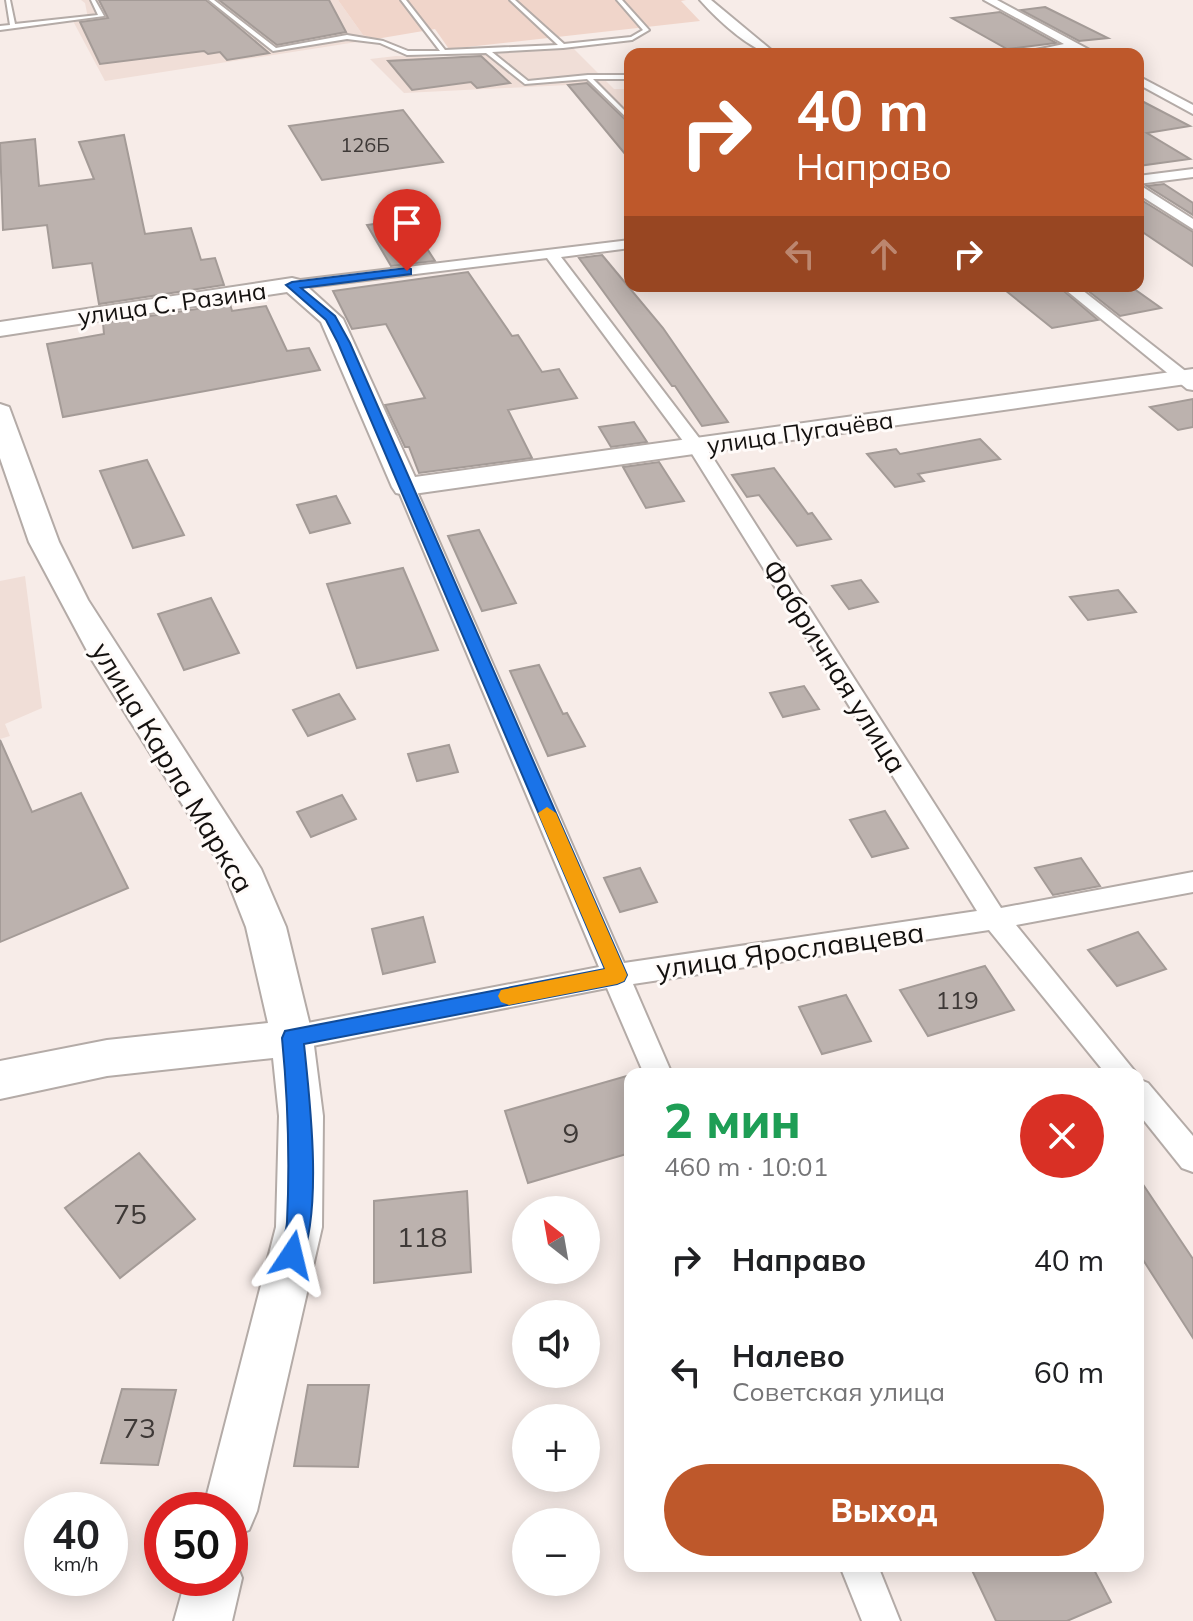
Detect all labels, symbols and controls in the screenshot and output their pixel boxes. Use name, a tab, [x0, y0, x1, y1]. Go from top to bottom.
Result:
text: 40 m	[796, 75, 929, 145]
icon: right	[664, 80, 768, 184]
house number: 126Б	[340, 132, 390, 157]
text: Направо	[796, 144, 952, 189]
pin	[373, 189, 441, 271]
icon: arrive	[385, 201, 429, 245]
icon: left	[778, 232, 822, 276]
icon: ahead	[862, 232, 906, 276]
icon: right	[946, 232, 990, 276]
street label: улица С. Разина	[76, 275, 268, 331]
street label: улица Пугачёва	[705, 404, 895, 460]
street label: Фабричная улица	[755, 553, 915, 779]
street label: улица Карла Маркса	[84, 635, 262, 899]
street label: улица Ярославцева	[654, 914, 926, 986]
house number: 119	[935, 985, 979, 1015]
text: 2 мин	[664, 1090, 801, 1150]
button: close	[1020, 1094, 1104, 1178]
house number: 9	[563, 1115, 579, 1150]
text: 460 m · 10:01	[664, 1150, 828, 1183]
house number: 75	[113, 1196, 147, 1231]
north arrow	[512, 1196, 600, 1284]
map controls	[512, 1196, 600, 1596]
position arrow	[250, 1213, 334, 1297]
house number: 118	[397, 1219, 447, 1254]
icon: right	[664, 1238, 708, 1282]
text: Направо	[732, 1241, 866, 1279]
text: 40 m	[1034, 1241, 1104, 1279]
button: sound	[512, 1300, 600, 1388]
text: Налево	[732, 1337, 845, 1375]
icon: left	[664, 1350, 708, 1394]
text: 60 m	[1034, 1353, 1104, 1391]
text: Советская улица	[732, 1375, 945, 1408]
button: +	[512, 1404, 600, 1492]
house number: 73	[122, 1410, 156, 1445]
button: Выход	[664, 1464, 1104, 1556]
speed limit sign: 50	[144, 1492, 248, 1596]
button: −	[512, 1508, 600, 1596]
text: 40	[52, 1509, 100, 1559]
text: km/h	[53, 1551, 99, 1576]

